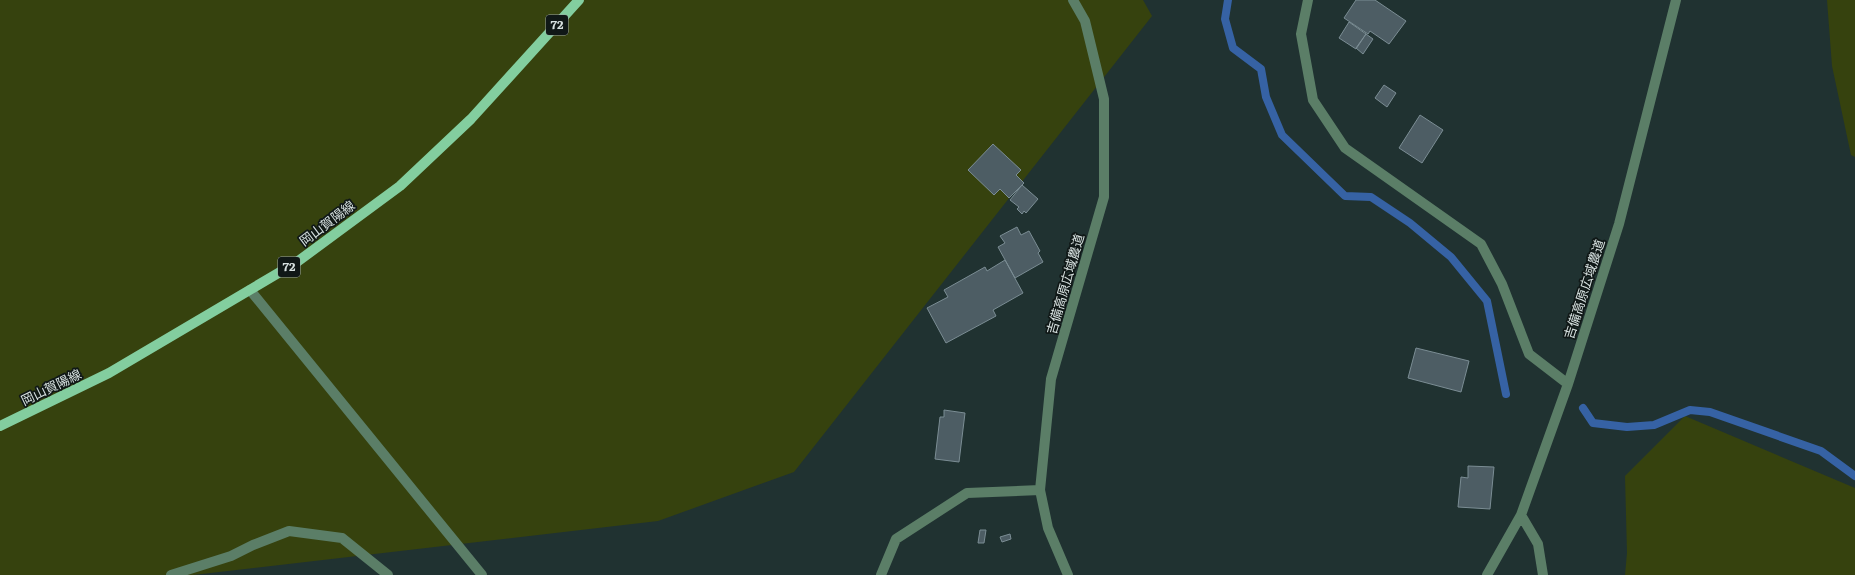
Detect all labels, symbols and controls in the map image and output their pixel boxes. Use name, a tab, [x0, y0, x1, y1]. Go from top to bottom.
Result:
road number: 72	[546, 15, 568, 35]
street label: 岡山賀陽線	[295, 195, 358, 250]
street label: 吉備高原広域農道	[1041, 231, 1088, 336]
street label: 吉備高原広域農道	[1558, 236, 1609, 341]
road number: 72	[278, 257, 300, 277]
street label: 岡山賀陽線	[17, 364, 84, 409]

